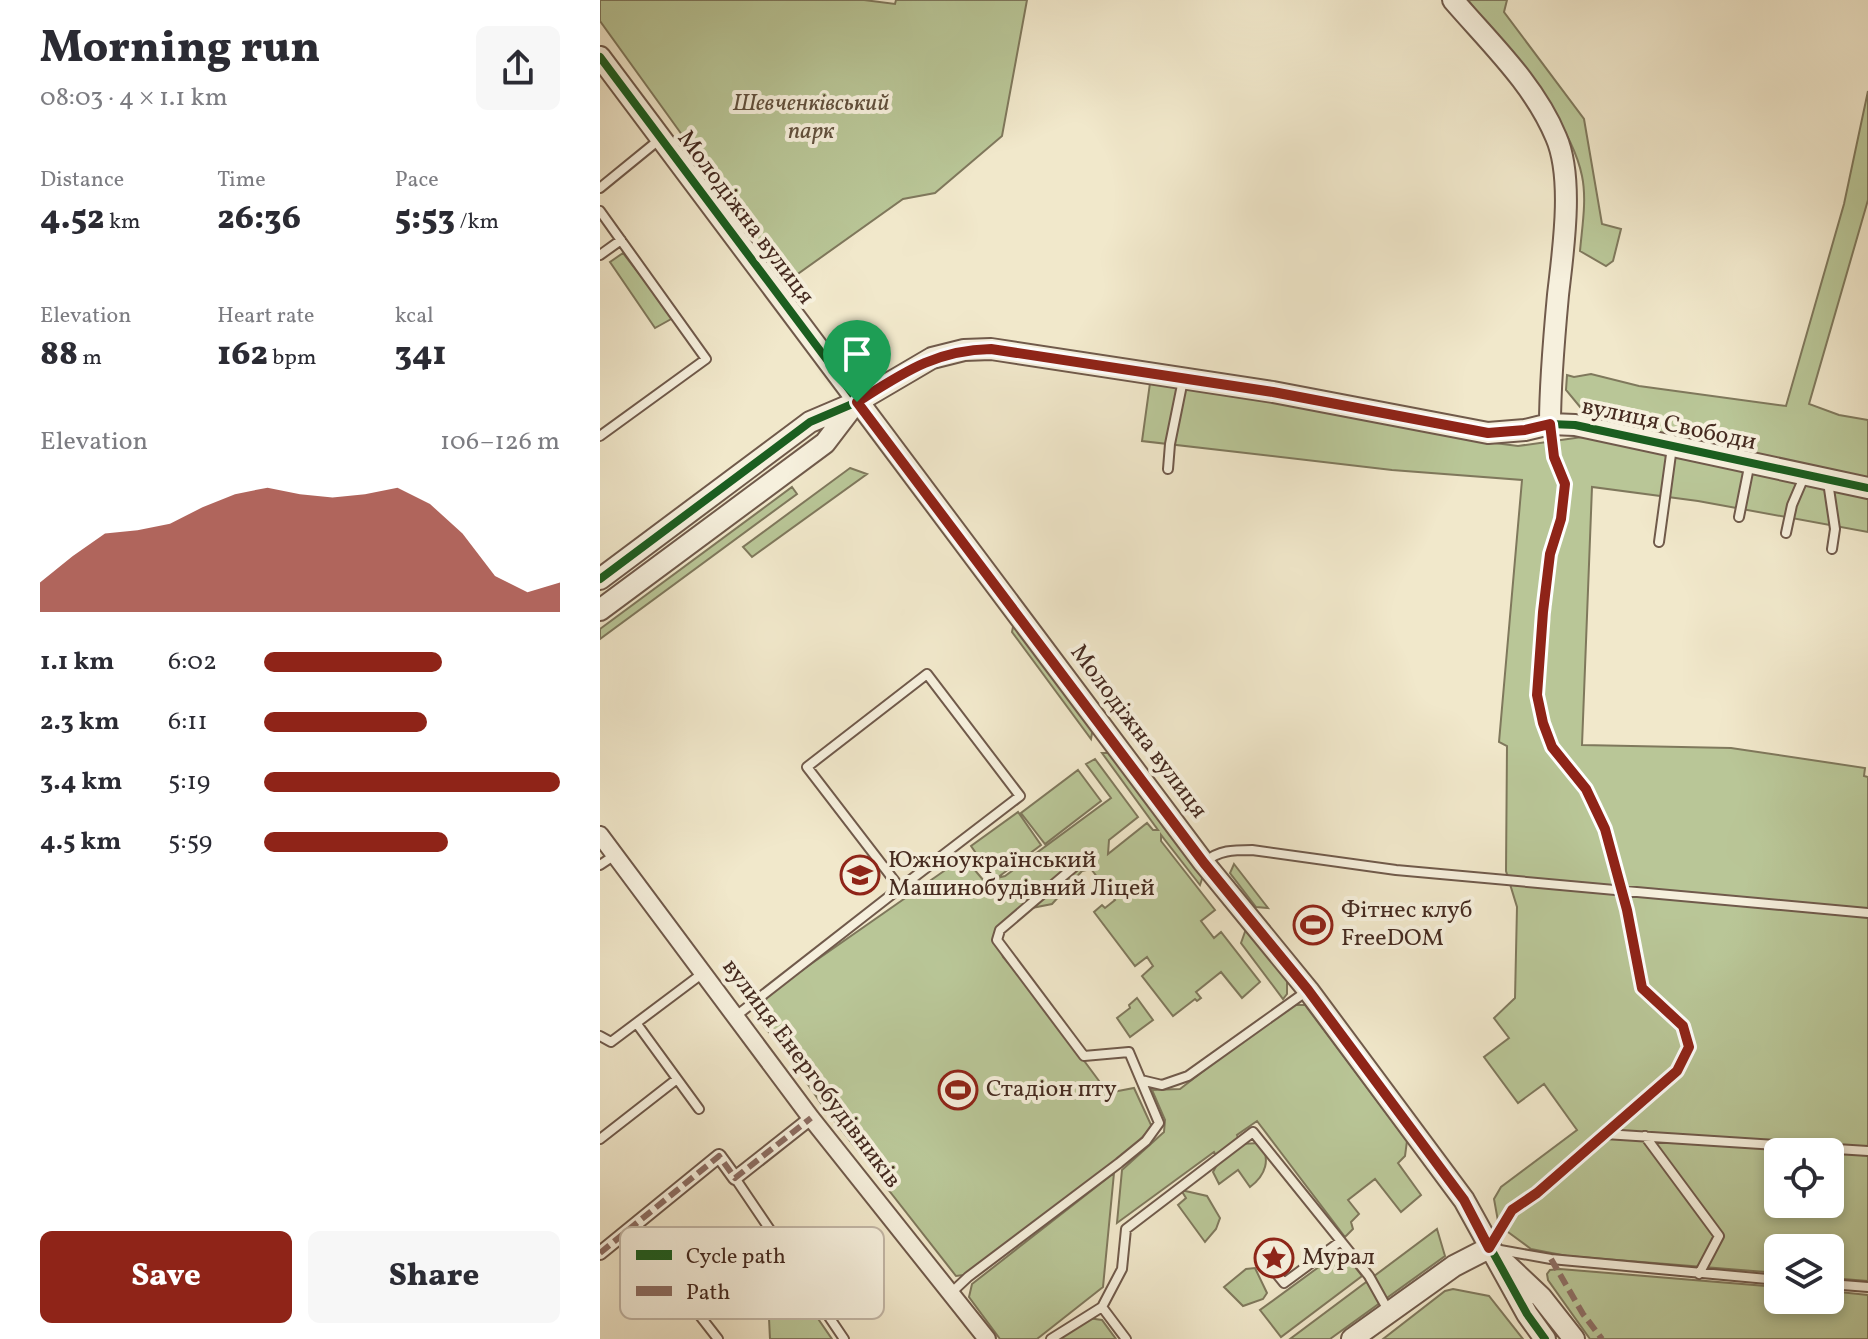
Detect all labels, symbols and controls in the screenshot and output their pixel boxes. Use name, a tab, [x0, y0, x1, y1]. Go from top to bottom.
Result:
text: Morning run	[40, 19, 320, 80]
button: share	[476, 26, 560, 110]
text: 08:03 · 4 × 1.1 km	[40, 80, 228, 116]
park label: Шевченківський парк	[733, 87, 889, 149]
street label: Молодіжна вулиця	[668, 124, 822, 312]
text: Distance	[40, 165, 124, 196]
text: Time	[217, 165, 266, 196]
text: Pace	[395, 165, 439, 196]
text: 4.52	[40, 196, 105, 243]
text: 26:36	[217, 196, 301, 243]
text: 5:53	[395, 196, 455, 243]
text: km	[105, 207, 140, 238]
text: /km	[455, 207, 499, 238]
text: Elevation	[40, 301, 131, 332]
text: Heart rate	[217, 301, 314, 332]
text: kcal	[395, 301, 434, 332]
pin	[823, 320, 891, 402]
text: 88	[40, 332, 78, 379]
text: 162	[217, 332, 268, 379]
text: 341	[395, 332, 446, 379]
icon: arrive	[835, 332, 879, 376]
text: m	[78, 343, 102, 374]
text: bpm	[268, 343, 316, 374]
street label: вулиця Свободи	[1579, 390, 1759, 460]
text: Elevation	[40, 424, 148, 460]
text: 106–126 m	[440, 424, 560, 460]
street label: Молодіжна вулиця	[1061, 638, 1215, 826]
text: 1.1 km	[40, 644, 114, 680]
text: 6:02	[168, 644, 217, 680]
text: 2.3 km	[40, 704, 120, 740]
text: 6:11	[168, 704, 207, 740]
text: 3.4 km	[40, 764, 123, 800]
text: 5:19	[168, 764, 210, 800]
text: 4.5 km	[40, 824, 122, 860]
text: 5:59	[168, 824, 212, 860]
place label: Южноукраїнський Машинобудівний Ліцей	[888, 844, 1155, 906]
school or university icon: Южноукраїнський Машинобудівний Ліцей	[839, 854, 881, 896]
place label: Фітнес клуб FreeDOM	[1341, 894, 1473, 956]
sports icon: Фітнес клуб FreeDOM	[1292, 904, 1334, 946]
street label: вулиця Енергобудівників	[713, 952, 909, 1196]
sports icon: Стадіон пту	[937, 1069, 979, 1111]
place label: Стадіон пту	[986, 1073, 1117, 1107]
map controls	[1764, 1138, 1844, 1314]
button: locate	[1764, 1138, 1844, 1218]
legend	[620, 1227, 884, 1319]
button: Save	[40, 1231, 292, 1323]
button: Share	[308, 1231, 560, 1323]
button: layers	[1764, 1234, 1844, 1314]
place icon: Мурал	[1253, 1237, 1295, 1279]
place label: Мурал	[1302, 1241, 1375, 1275]
text: Cycle path	[686, 1242, 786, 1273]
text: Path	[686, 1278, 730, 1309]

